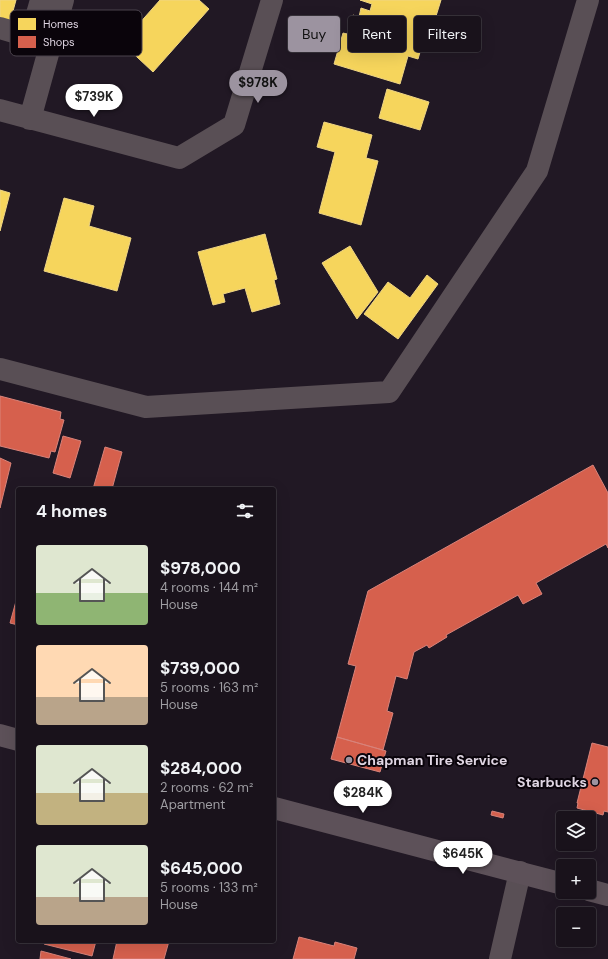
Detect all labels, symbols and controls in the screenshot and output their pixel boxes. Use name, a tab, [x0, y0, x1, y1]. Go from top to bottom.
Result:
legend	[10, 10, 142, 56]
chip: Buy	[288, 16, 340, 52]
chip: Rent	[348, 16, 406, 52]
chip: Filters	[414, 16, 481, 52]
text: Homes	[43, 17, 79, 31]
text: Shops	[43, 35, 75, 49]
pin: $978K	[230, 70, 286, 104]
text: $978K	[238, 74, 278, 91]
pin: $739K	[66, 84, 122, 118]
text: $739K	[75, 88, 113, 105]
text: 4 homes	[36, 500, 107, 522]
icon: filters	[234, 500, 256, 522]
text: $978,000	[160, 557, 241, 579]
icon: home	[68, 561, 116, 609]
text: 4 rooms · 144 m²	[160, 579, 258, 596]
text: House	[160, 596, 198, 613]
text: $739,000	[160, 657, 240, 679]
icon: home	[68, 661, 116, 709]
text: 5 rooms · 163 m²	[160, 679, 258, 696]
text: House	[160, 696, 198, 713]
place label: Chapman Tire Service	[357, 751, 507, 769]
marker: Chapman Tire Service	[344, 755, 354, 765]
text: $284,000	[160, 757, 242, 779]
icon: home	[68, 761, 116, 809]
place label: Starbucks	[517, 773, 587, 791]
marker: Starbucks	[590, 777, 600, 787]
text: 2 rooms · 62 m²	[160, 779, 253, 796]
pin: $284K	[335, 780, 391, 814]
text: $284K	[343, 784, 383, 801]
text: Apartment	[160, 796, 225, 813]
map controls	[556, 811, 596, 947]
button: layers	[556, 811, 596, 851]
pin: $645K	[435, 841, 491, 875]
text: $645K	[442, 845, 484, 862]
text: $645,000	[160, 857, 243, 879]
button: +	[556, 859, 596, 899]
icon: home	[68, 861, 116, 909]
text: 5 rooms · 133 m²	[160, 879, 258, 896]
text: House	[160, 896, 198, 913]
button: −	[556, 907, 596, 947]

